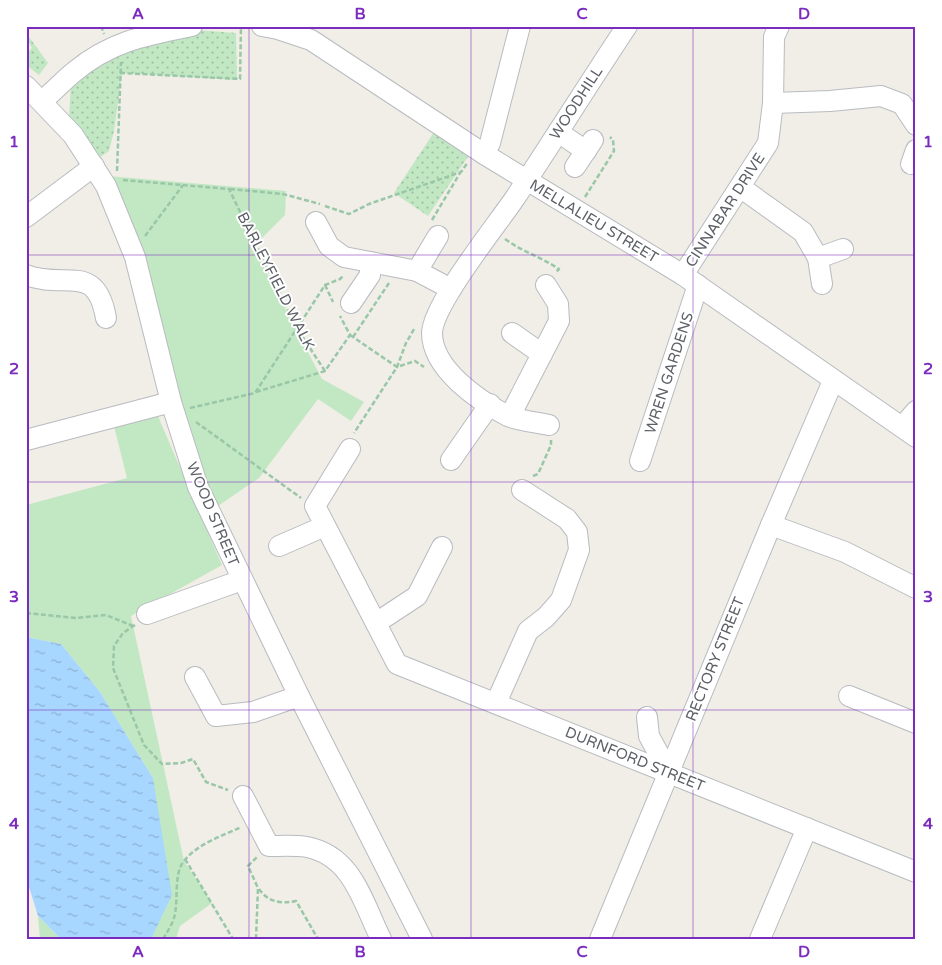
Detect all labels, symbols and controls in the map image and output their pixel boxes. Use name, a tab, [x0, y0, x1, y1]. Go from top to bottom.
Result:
text: A	[132, 4, 144, 24]
text: B	[354, 4, 366, 24]
text: C	[576, 4, 588, 24]
text: D	[798, 4, 810, 24]
street label: WOODHILL	[546, 63, 607, 143]
text: 1	[9, 132, 19, 152]
text: 1	[923, 132, 933, 152]
street label: CINNABAR DRIVE	[681, 150, 769, 270]
street label: MELLALIEU STREET	[526, 175, 662, 267]
street label: BARLEYFIELD WALK	[234, 209, 318, 353]
street label: WREN GARDENS	[641, 310, 697, 436]
text: 2	[9, 359, 19, 379]
text: 2	[923, 359, 933, 379]
street label: WOOD STREET	[183, 459, 243, 569]
text: 3	[9, 587, 19, 607]
text: 3	[923, 587, 933, 607]
street label: RECTORY STREET	[682, 594, 748, 724]
street label: DURNFORD STREET	[563, 723, 707, 795]
text: 4	[9, 814, 19, 834]
text: 4	[923, 814, 933, 834]
text: A	[132, 942, 144, 962]
text: B	[354, 942, 366, 962]
text: C	[576, 942, 588, 962]
text: D	[798, 942, 810, 962]

